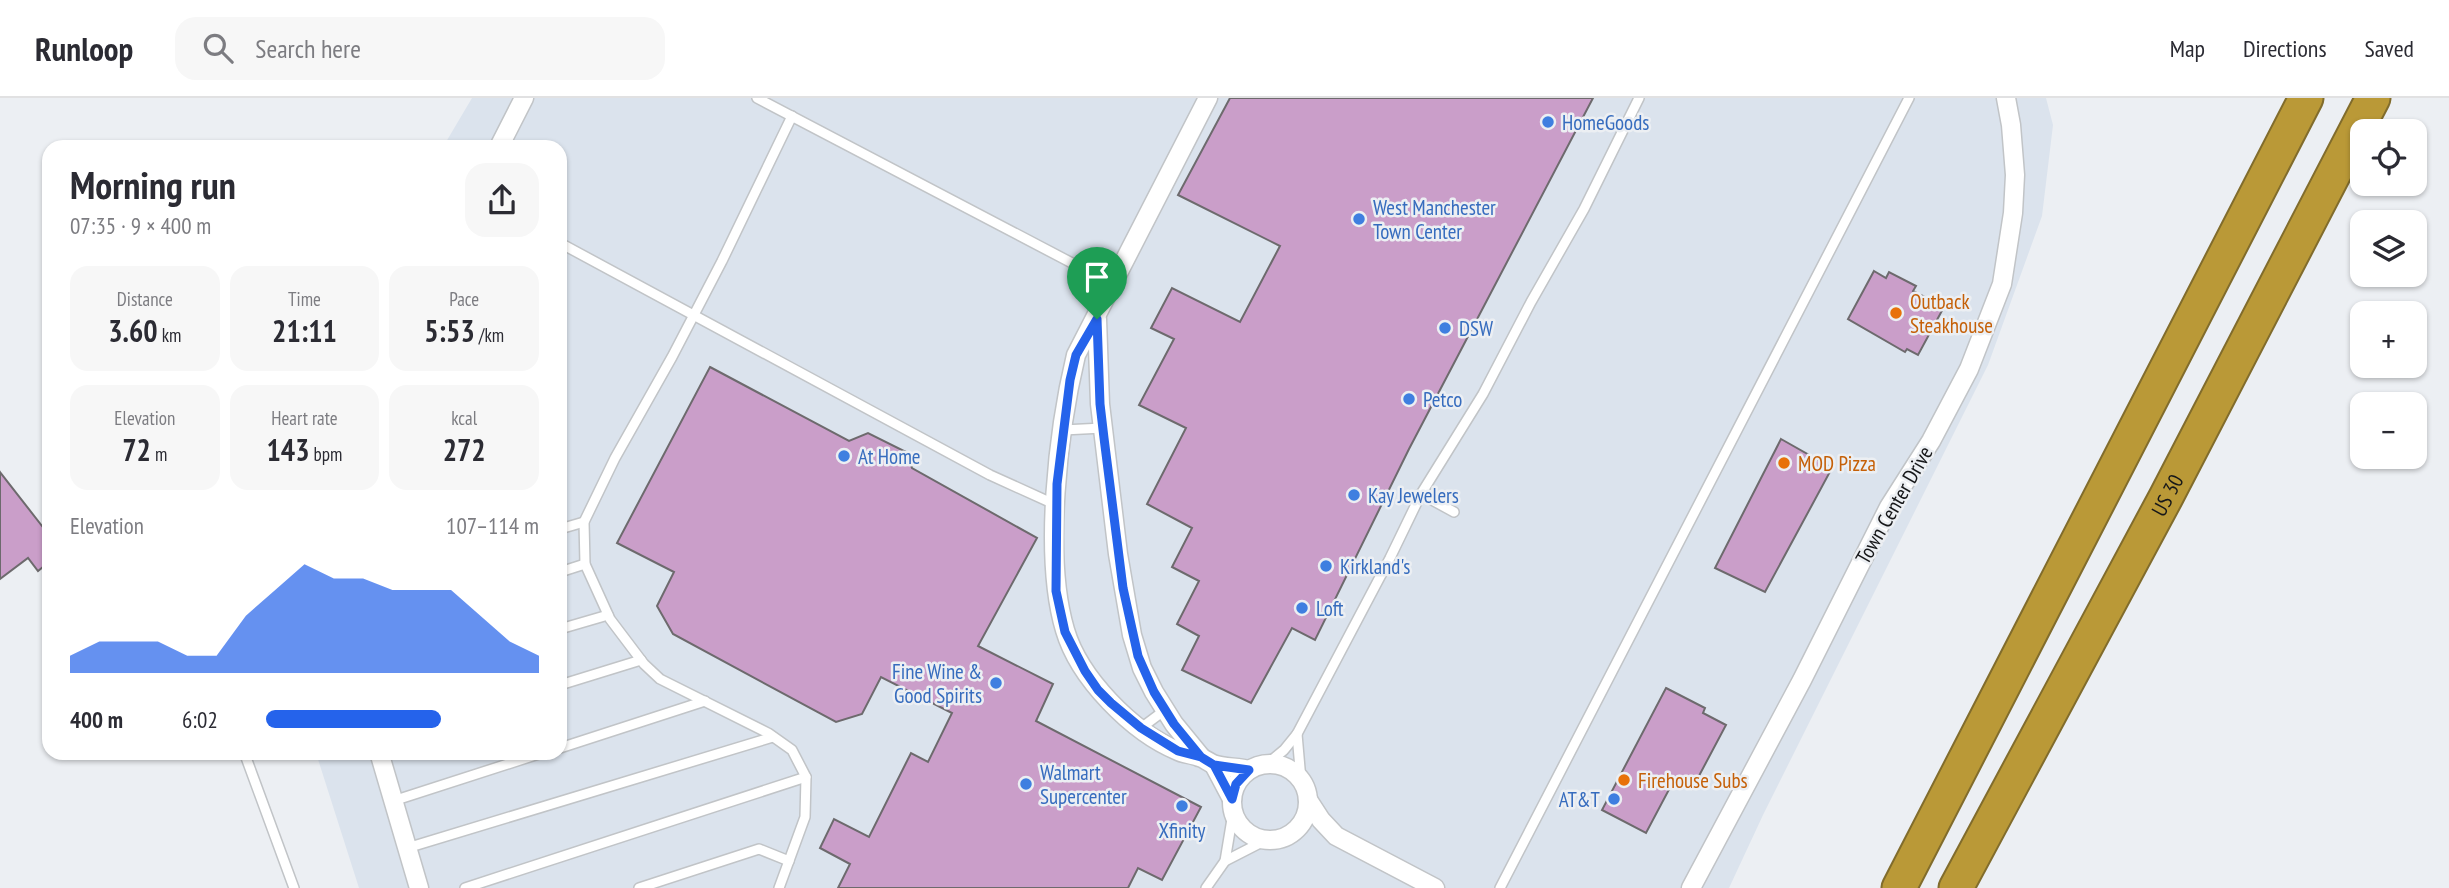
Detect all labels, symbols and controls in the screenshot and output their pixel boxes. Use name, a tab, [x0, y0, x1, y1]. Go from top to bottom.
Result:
search box	[175, 17, 665, 80]
text: Runloop	[35, 27, 133, 70]
icon: search	[199, 29, 237, 67]
text: Search here	[255, 32, 361, 65]
text: Map	[2170, 33, 2205, 64]
text: Directions	[2243, 33, 2327, 64]
text: Saved	[2365, 33, 2414, 64]
place label: HomeGoods	[1562, 109, 1649, 136]
marker: HomeGoods	[1540, 114, 1556, 130]
map controls	[2350, 119, 2427, 469]
button: locate	[2350, 119, 2427, 196]
text: Morning run	[70, 160, 236, 209]
button: share	[465, 163, 539, 237]
place label: West Manchester Town Center	[1373, 194, 1496, 245]
button: layers	[2350, 210, 2427, 287]
text: 07:35 · 9 × 400 m	[70, 211, 211, 240]
marker: West Manchester Town Center	[1351, 211, 1367, 227]
pin	[1067, 247, 1127, 319]
icon: arrive	[1078, 258, 1116, 296]
text: Distance	[117, 287, 173, 311]
text: Time	[288, 287, 321, 311]
text: Pace	[449, 287, 479, 311]
place label: Outback Steakhouse	[1910, 288, 1993, 339]
button: +	[2350, 301, 2427, 378]
marker: Outback Steakhouse	[1888, 305, 1904, 321]
text: 3.60	[108, 311, 158, 350]
text: 21:11	[272, 311, 337, 350]
text: 5:53	[424, 311, 475, 350]
place label: DSW	[1459, 315, 1493, 342]
marker: DSW	[1437, 320, 1453, 336]
text: km	[158, 323, 181, 347]
text: /km	[475, 323, 504, 347]
place label: Petco	[1423, 386, 1462, 413]
marker: Petco	[1401, 391, 1417, 407]
button: −	[2350, 392, 2427, 469]
text: Elevation	[114, 406, 175, 430]
text: Heart rate	[271, 406, 338, 430]
text: kcal	[451, 406, 477, 430]
text: 72	[122, 430, 151, 469]
text: 143	[267, 430, 310, 469]
text: 272	[443, 430, 486, 469]
street label: Town Center Drive	[1849, 441, 1939, 569]
text: m	[151, 442, 167, 466]
text: bpm	[310, 442, 342, 466]
place label: At Home	[858, 443, 921, 470]
marker: At Home	[836, 448, 852, 464]
place label: MOD Pizza	[1798, 450, 1876, 477]
marker: MOD Pizza	[1776, 455, 1792, 471]
street label: US 30	[2145, 470, 2189, 521]
place label: Kay Jewelers	[1368, 482, 1459, 509]
marker: Kay Jewelers	[1346, 487, 1362, 503]
text: Elevation	[70, 511, 144, 540]
text: 107–114 m	[446, 511, 539, 540]
place label: Kirkland's	[1340, 553, 1410, 580]
marker: Kirkland's	[1318, 558, 1334, 574]
place label: Loft	[1316, 595, 1344, 622]
marker: Loft	[1294, 600, 1310, 616]
place label: Fine Wine & Good Spirits	[892, 658, 982, 709]
marker: Fine Wine & Good Spirits	[988, 675, 1004, 691]
text: 400 m	[70, 705, 123, 734]
text: 6:02	[182, 705, 218, 734]
place label: Walmart Supercenter	[1040, 759, 1127, 810]
place label: Firehouse Subs	[1638, 767, 1748, 794]
marker: Firehouse Subs	[1616, 772, 1632, 788]
marker: Walmart Supercenter	[1018, 776, 1034, 792]
place label: AT&T	[1559, 786, 1601, 813]
marker: AT&T	[1606, 791, 1622, 807]
marker: Xfinity	[1174, 798, 1190, 814]
place label: Xfinity	[1159, 817, 1206, 844]

